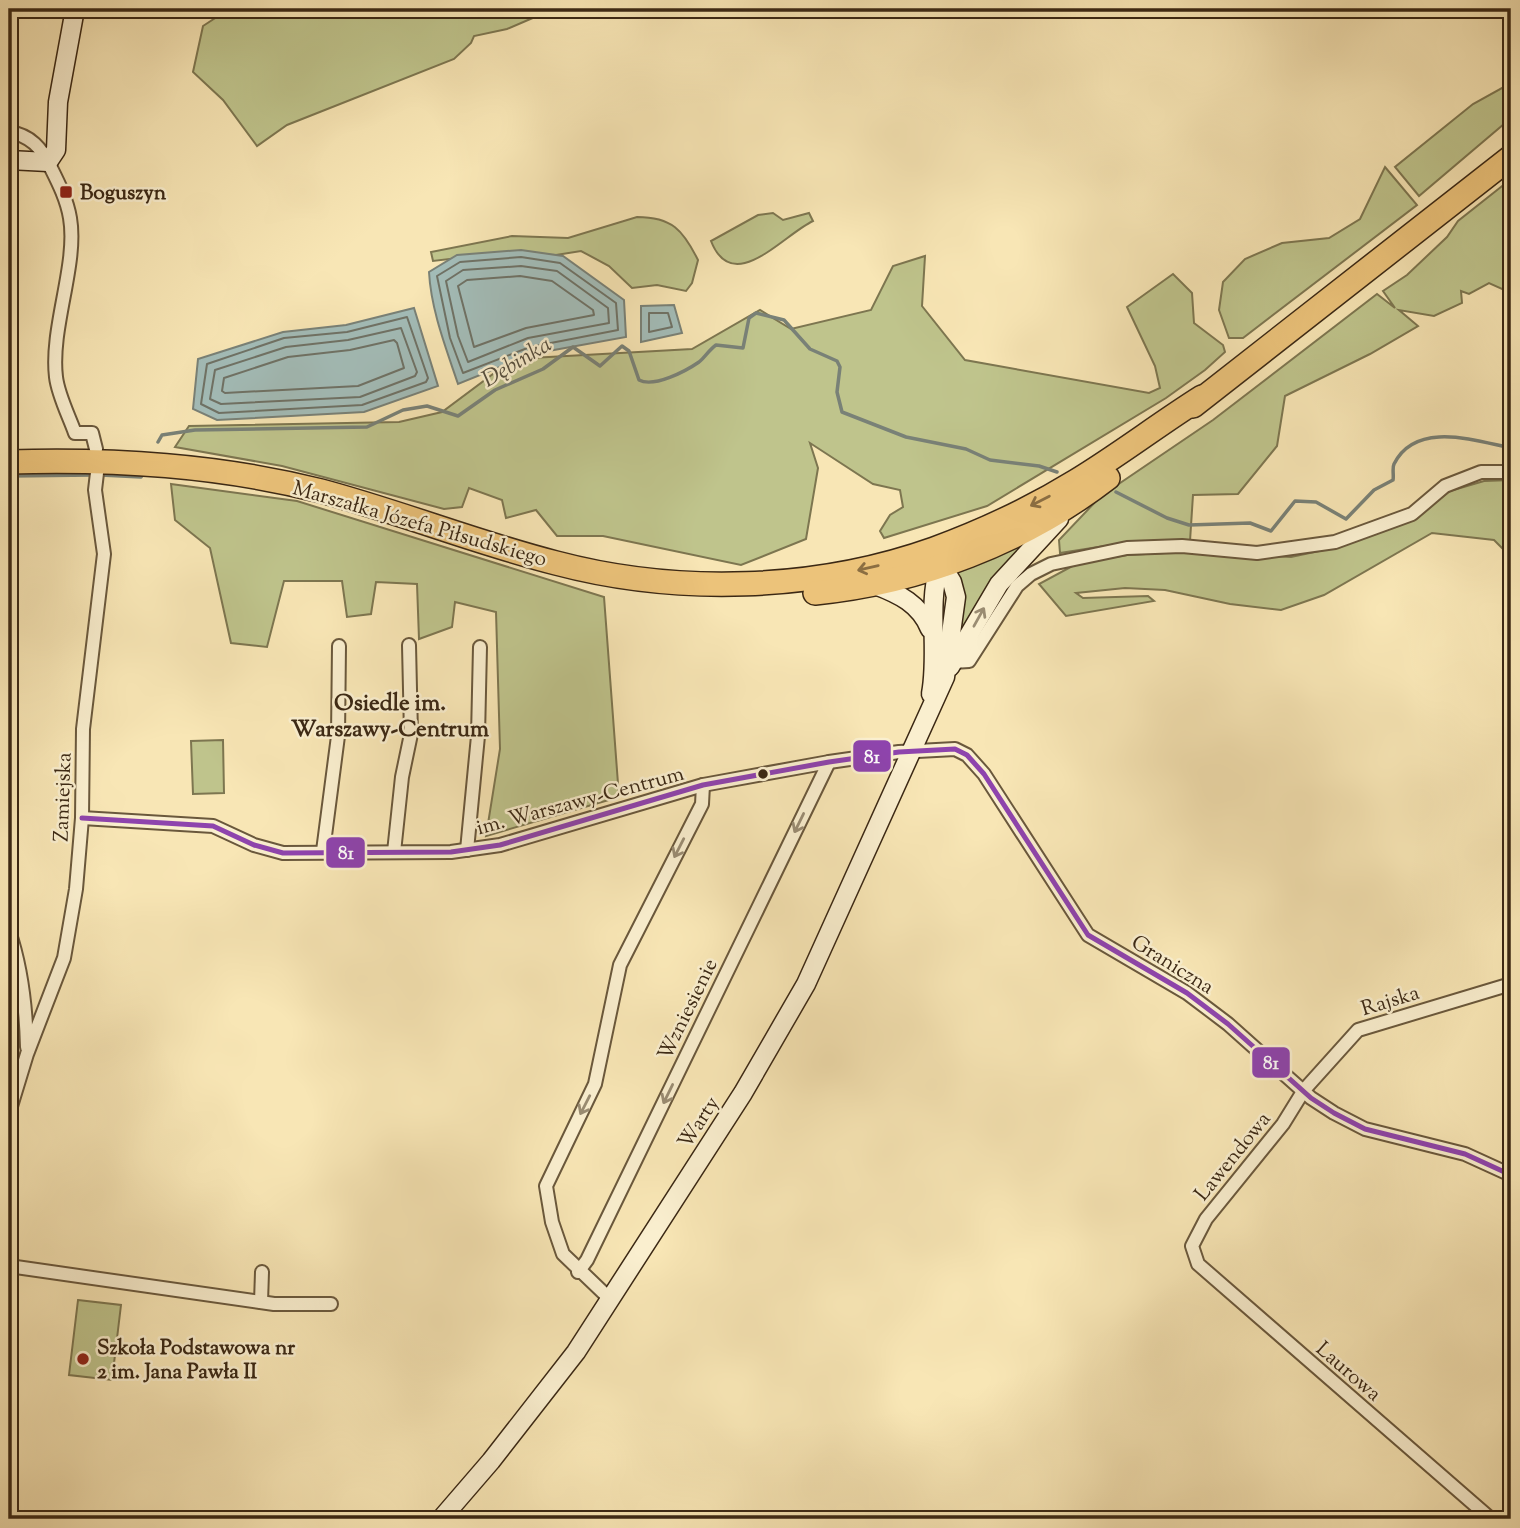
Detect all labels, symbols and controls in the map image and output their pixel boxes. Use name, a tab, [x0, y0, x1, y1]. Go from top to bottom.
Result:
place label: Boguszyn	[80, 179, 167, 209]
marker: Boguszyn	[58, 184, 74, 200]
water label: Dębinka	[476, 329, 559, 397]
street label: Marszałka Józefa Piłsudskiego	[289, 474, 550, 576]
one-way arrow	[1030, 495, 1051, 509]
one-way arrow	[857, 562, 880, 575]
one-way arrow	[972, 607, 986, 628]
district label: Osiedle im. Warszawy-Centrum	[291, 688, 489, 747]
line badge: 81	[852, 739, 892, 773]
text: 81	[864, 745, 881, 772]
street label: Zamiejska	[47, 751, 81, 842]
street label: im. Warszawy-Centrum	[473, 760, 688, 844]
unlabelled marker	[756, 767, 770, 781]
one-way arrow	[792, 812, 805, 833]
line badge: 81	[325, 836, 366, 869]
one-way arrow	[672, 837, 686, 858]
text: 81	[338, 841, 355, 868]
street label: Graniczna	[1125, 928, 1219, 1003]
street label: Wzniesienie	[651, 954, 726, 1066]
street label: Rajska	[1358, 979, 1424, 1025]
line badge: 81	[1251, 1046, 1291, 1079]
text: 81	[1263, 1051, 1280, 1078]
one-way arrow	[661, 1083, 674, 1104]
street label: Warty	[672, 1091, 728, 1155]
one-way arrow	[577, 1094, 591, 1115]
street label: Lawendowa	[1188, 1106, 1279, 1208]
place label: Szkoła Podstawowa nr 2 im. Jana Pawła II	[97, 1334, 295, 1388]
street label: Laurowa	[1308, 1336, 1387, 1410]
marker: Szkoła Podstawowa nr 2 im. Jana Pawła II	[75, 1351, 91, 1367]

